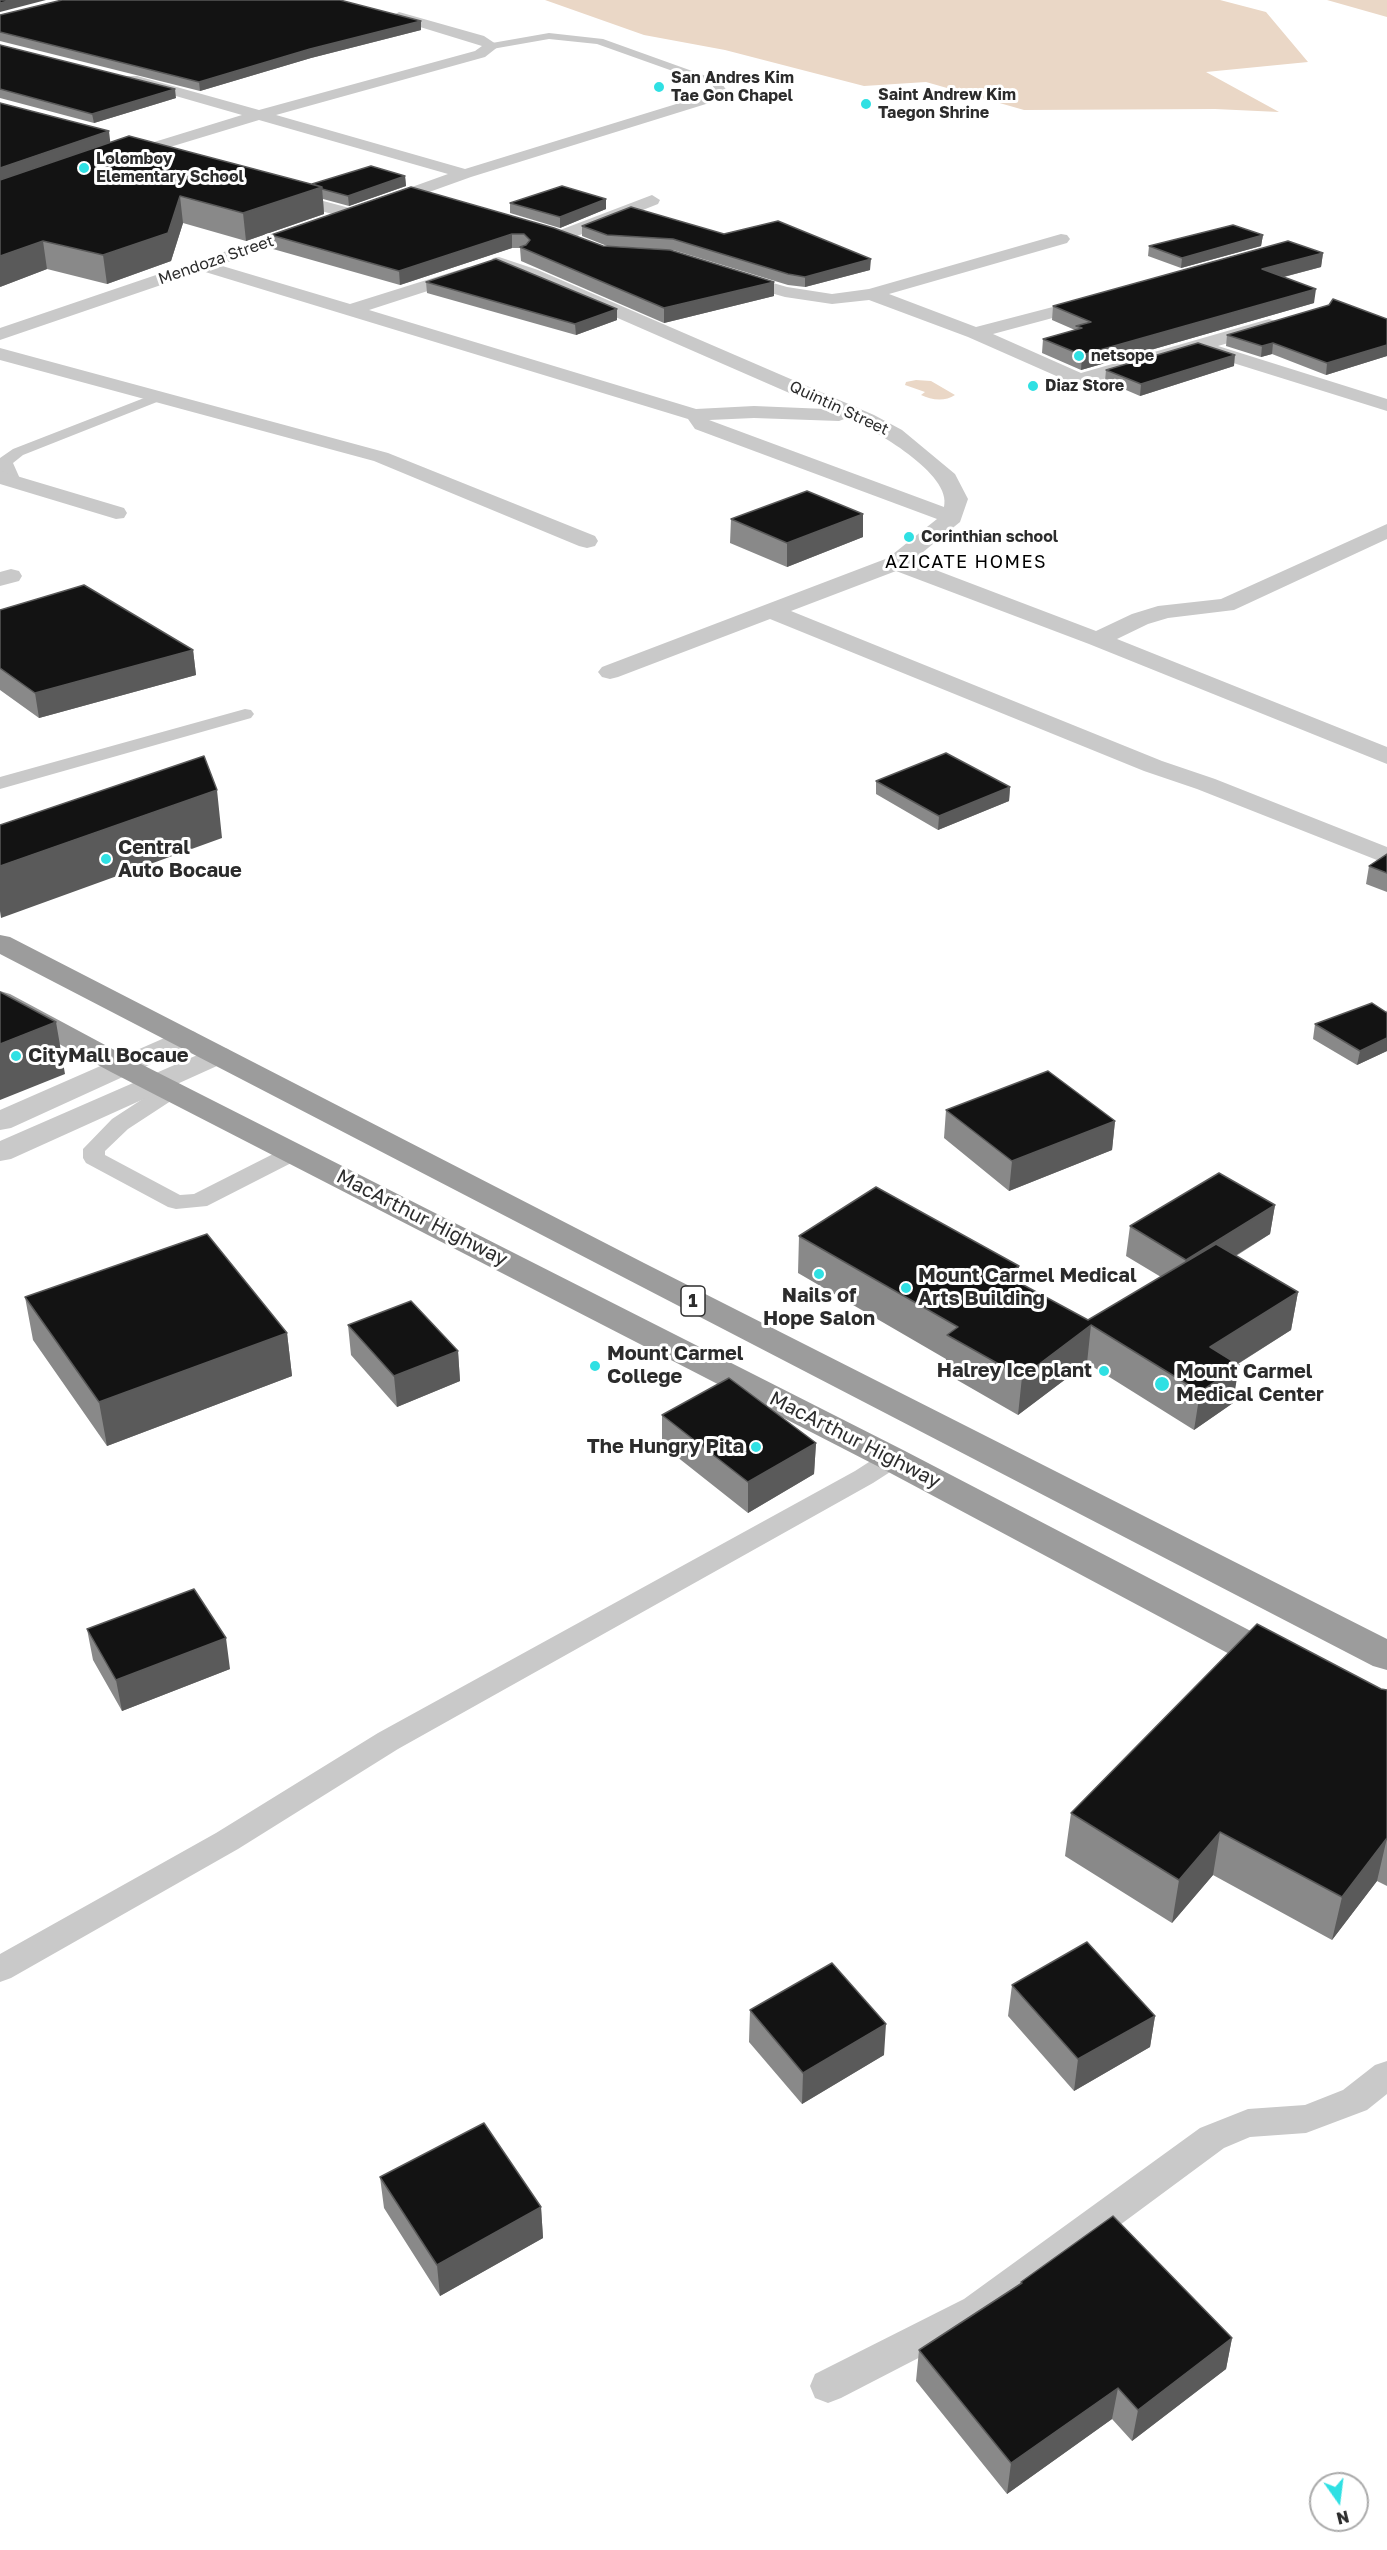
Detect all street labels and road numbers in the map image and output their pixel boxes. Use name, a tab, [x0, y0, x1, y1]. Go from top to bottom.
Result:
street label: Mendoza Street	[156, 231, 276, 289]
street label: Quintin Street	[786, 377, 892, 439]
street label: MacArthur Highway	[332, 1164, 512, 1272]
road number: 1	[681, 1286, 705, 1316]
street label: MacArthur Highway	[765, 1386, 945, 1494]

